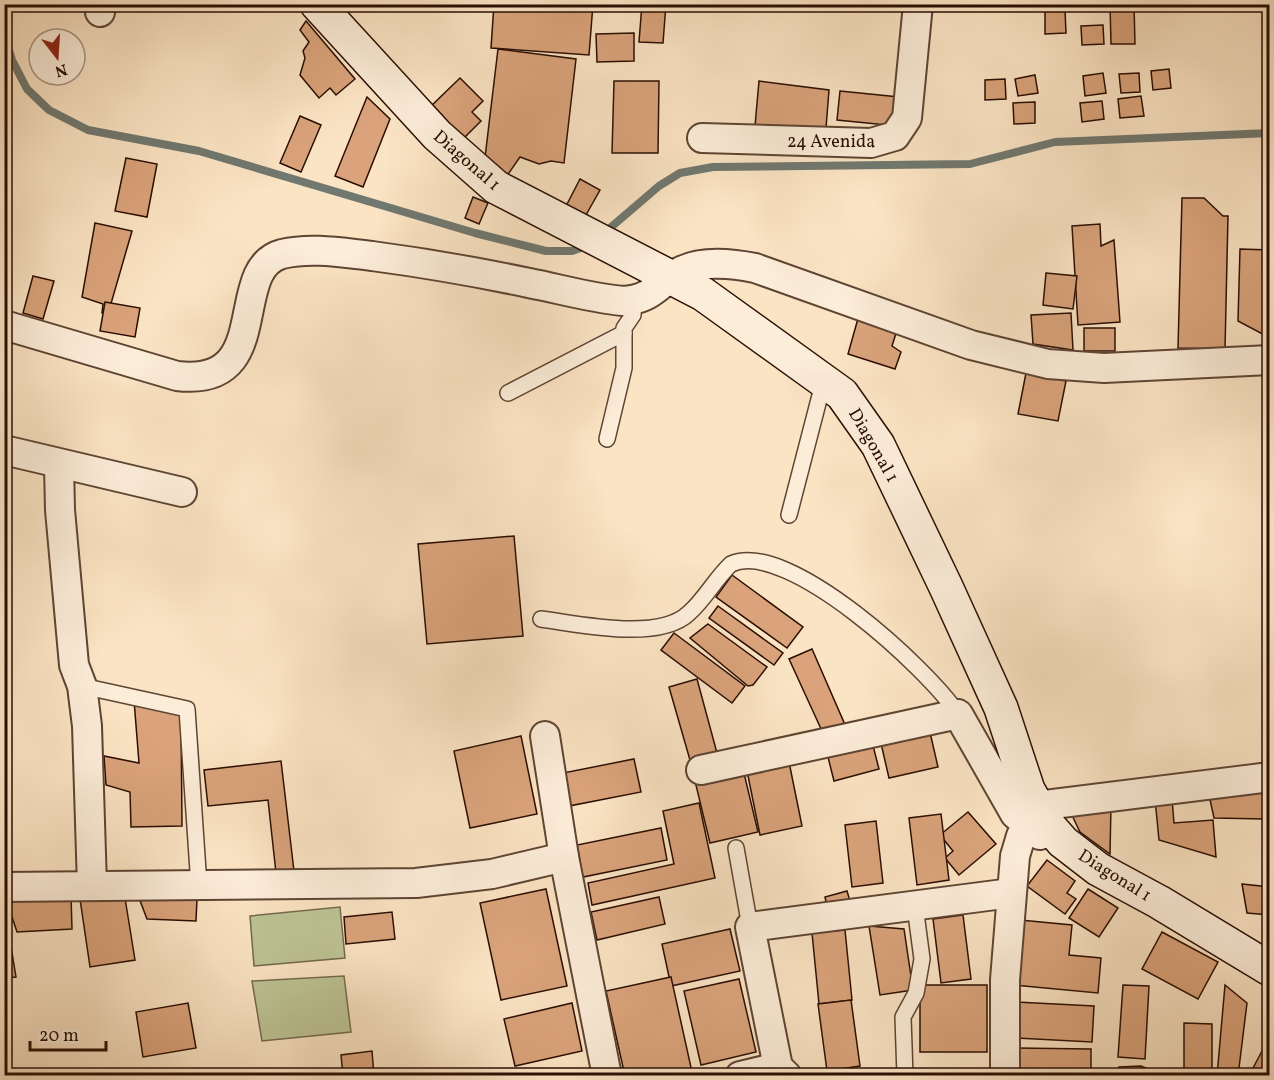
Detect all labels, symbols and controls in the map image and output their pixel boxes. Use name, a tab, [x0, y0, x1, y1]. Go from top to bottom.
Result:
north arrow	[27, 27, 87, 87]
text: N	[52, 57, 70, 82]
street label: Diagonal 1	[427, 125, 505, 197]
street label: 24 Avenida	[787, 130, 875, 155]
street label: Diagonal 1	[841, 404, 904, 488]
street label: Diagonal 1	[1073, 844, 1156, 909]
scale bar	[30, 1014, 106, 1052]
text: 20 m	[39, 1024, 79, 1049]

